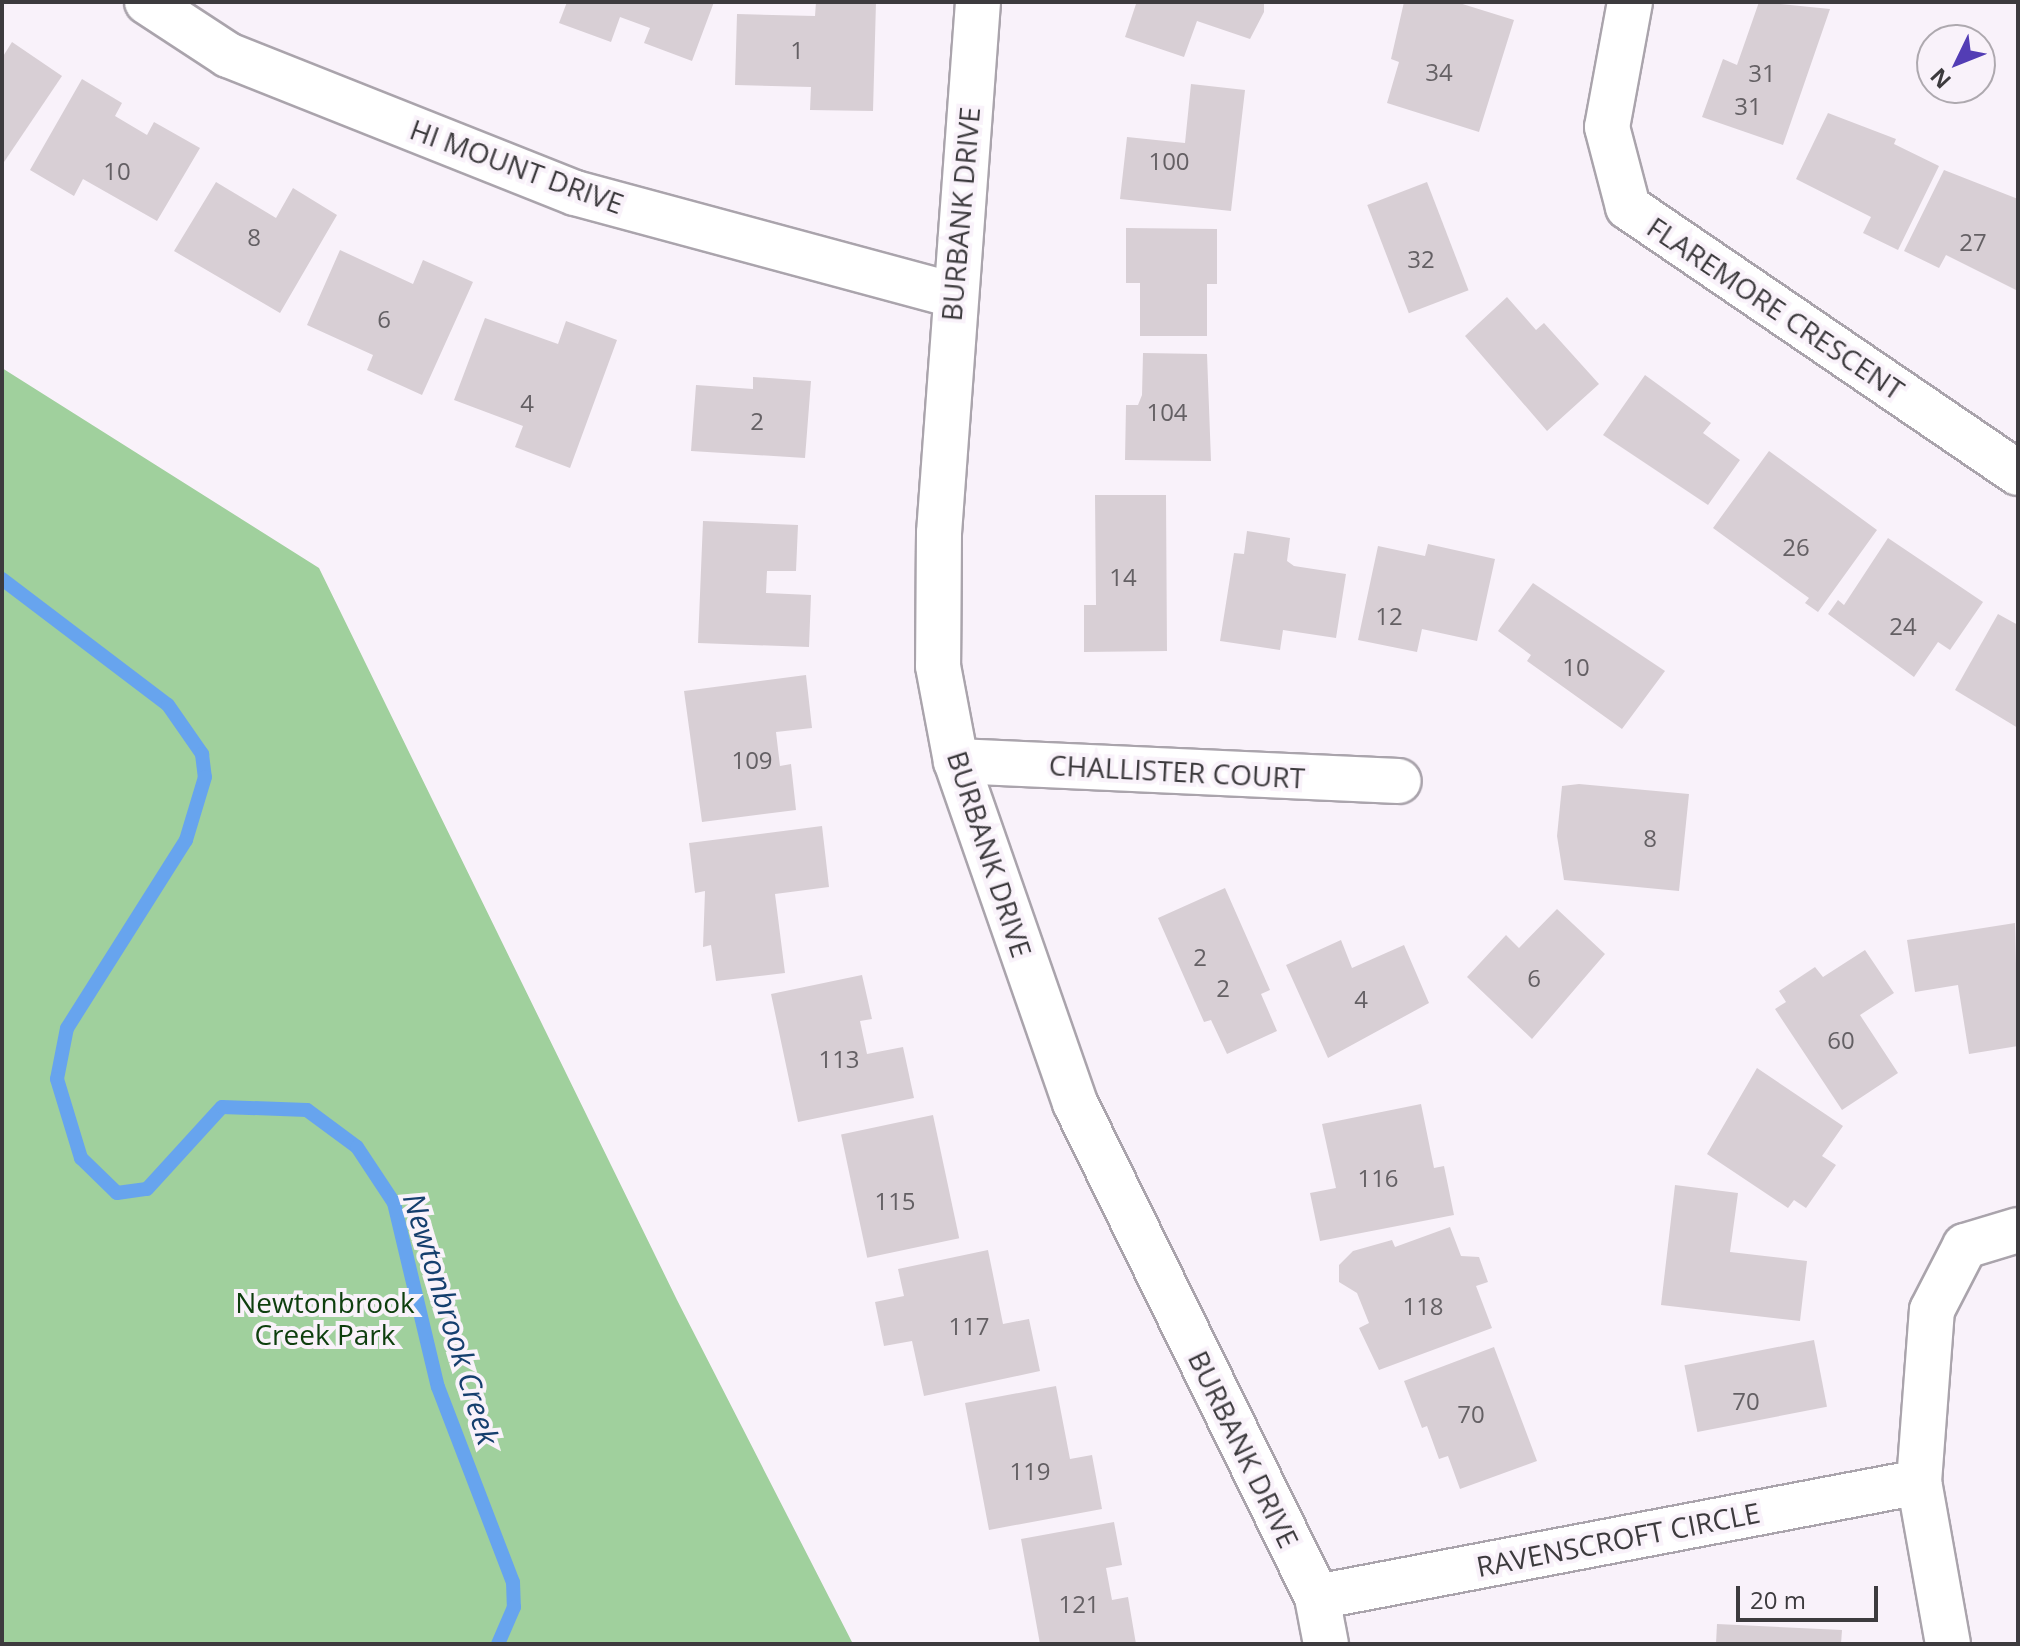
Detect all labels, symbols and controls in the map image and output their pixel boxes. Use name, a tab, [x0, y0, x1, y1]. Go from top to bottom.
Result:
north arrow	[1916, 24, 1996, 104]
house number: 1	[790, 36, 804, 64]
house number: 34	[1425, 58, 1453, 86]
house number: 31	[1748, 59, 1776, 87]
text: N	[1923, 62, 1957, 96]
house number: 31	[1734, 92, 1762, 120]
street label: BURBANK DRIVE	[934, 106, 986, 322]
street label: HI MOUNT DRIVE	[406, 112, 628, 220]
house number: 100	[1148, 147, 1190, 175]
house number: 10	[103, 157, 131, 185]
street label: FLAREMORE CRESCENT	[1641, 210, 1911, 406]
house number: 8	[247, 223, 261, 251]
house number: 27	[1959, 228, 1987, 256]
house number: 32	[1407, 245, 1435, 273]
house number: 6	[377, 305, 391, 333]
house number: 4	[520, 389, 534, 417]
house number: 104	[1146, 398, 1188, 426]
house number: 2	[750, 407, 764, 435]
house number: 26	[1782, 533, 1810, 561]
house number: 14	[1109, 563, 1137, 591]
house number: 12	[1375, 602, 1403, 630]
house number: 24	[1889, 612, 1917, 640]
house number: 10	[1562, 653, 1590, 681]
house number: 109	[731, 746, 773, 774]
street label: BURBANK DRIVE	[941, 747, 1039, 961]
street label: CHALLISTER COURT	[1048, 748, 1306, 794]
house number: 8	[1643, 824, 1657, 852]
house number: 2	[1193, 943, 1207, 971]
house number: 6	[1527, 964, 1541, 992]
house number: 2	[1216, 974, 1230, 1002]
house number: 4	[1354, 985, 1368, 1013]
house number: 60	[1827, 1026, 1855, 1054]
house number: 113	[818, 1045, 860, 1073]
house number: 116	[1357, 1164, 1399, 1192]
house number: 115	[874, 1187, 916, 1215]
water label: Newtonbrook Creek	[396, 1189, 506, 1449]
park label: Newtonbrook Creek Park	[235, 1285, 415, 1351]
house number: 118	[1402, 1292, 1444, 1320]
house number: 117	[948, 1312, 990, 1340]
street label: BURBANK DRIVE	[1182, 1345, 1306, 1553]
house number: 70	[1732, 1387, 1760, 1415]
house number: 70	[1457, 1400, 1485, 1428]
house number: 119	[1009, 1457, 1051, 1485]
street label: RAVENSCROFT CIRCLE	[1473, 1495, 1763, 1583]
scale bar	[1740, 1570, 1882, 1620]
text: 20 m	[1750, 1583, 1806, 1616]
house number: 121	[1058, 1590, 1100, 1618]

